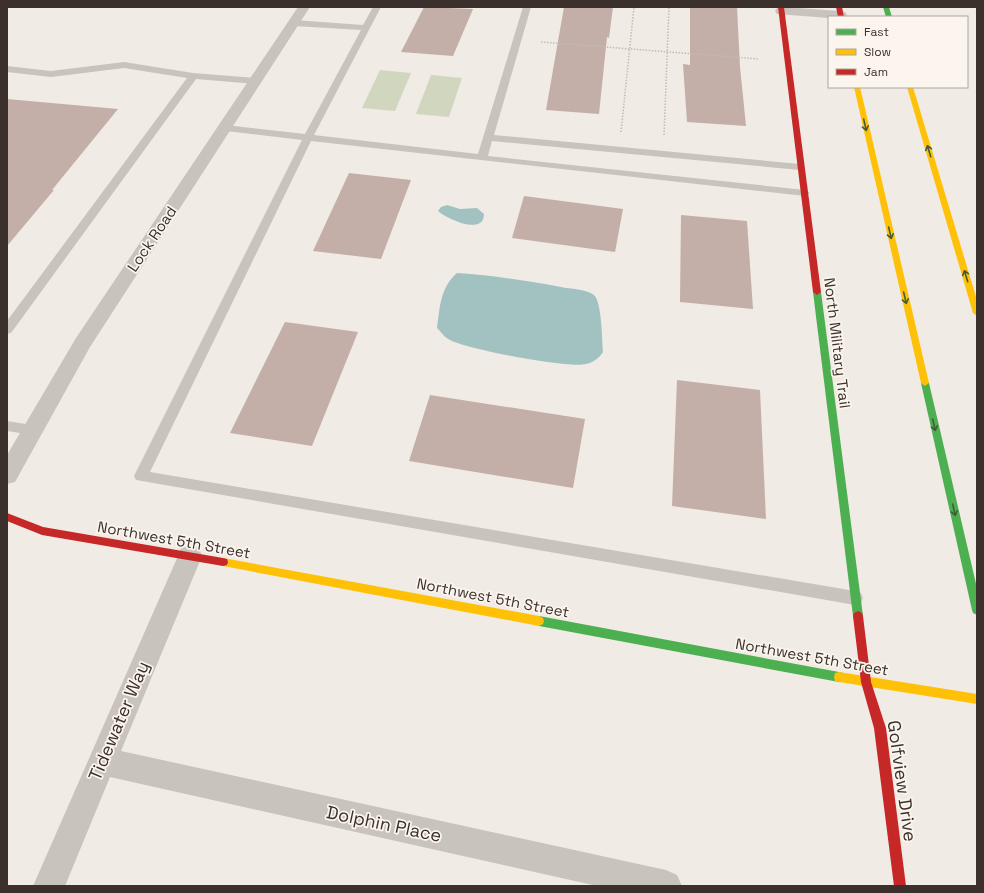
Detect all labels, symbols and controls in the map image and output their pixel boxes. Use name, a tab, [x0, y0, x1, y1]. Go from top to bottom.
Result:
legend	[828, 16, 968, 88]
text: Fast	[864, 24, 889, 40]
text: Slow	[864, 44, 891, 60]
text: Jam	[864, 64, 888, 80]
one-way arrow	[862, 118, 870, 131]
one-way arrow	[925, 145, 932, 158]
street label: Lock Road	[123, 202, 180, 275]
one-way arrow	[886, 226, 894, 239]
one-way arrow	[962, 269, 969, 282]
street label: North Military Trail	[820, 276, 855, 409]
one-way arrow	[901, 292, 909, 305]
one-way arrow	[931, 418, 939, 431]
one-way arrow	[951, 503, 958, 516]
street label: Northwest 5th Street	[96, 517, 252, 562]
street label: Northwest 5th Street	[415, 573, 571, 622]
street label: Northwest 5th Street	[734, 634, 890, 679]
street label: Tidewater Way	[83, 658, 154, 784]
street label: Golfview Drive	[883, 719, 922, 843]
street label: Dolphin Place	[325, 800, 444, 847]

